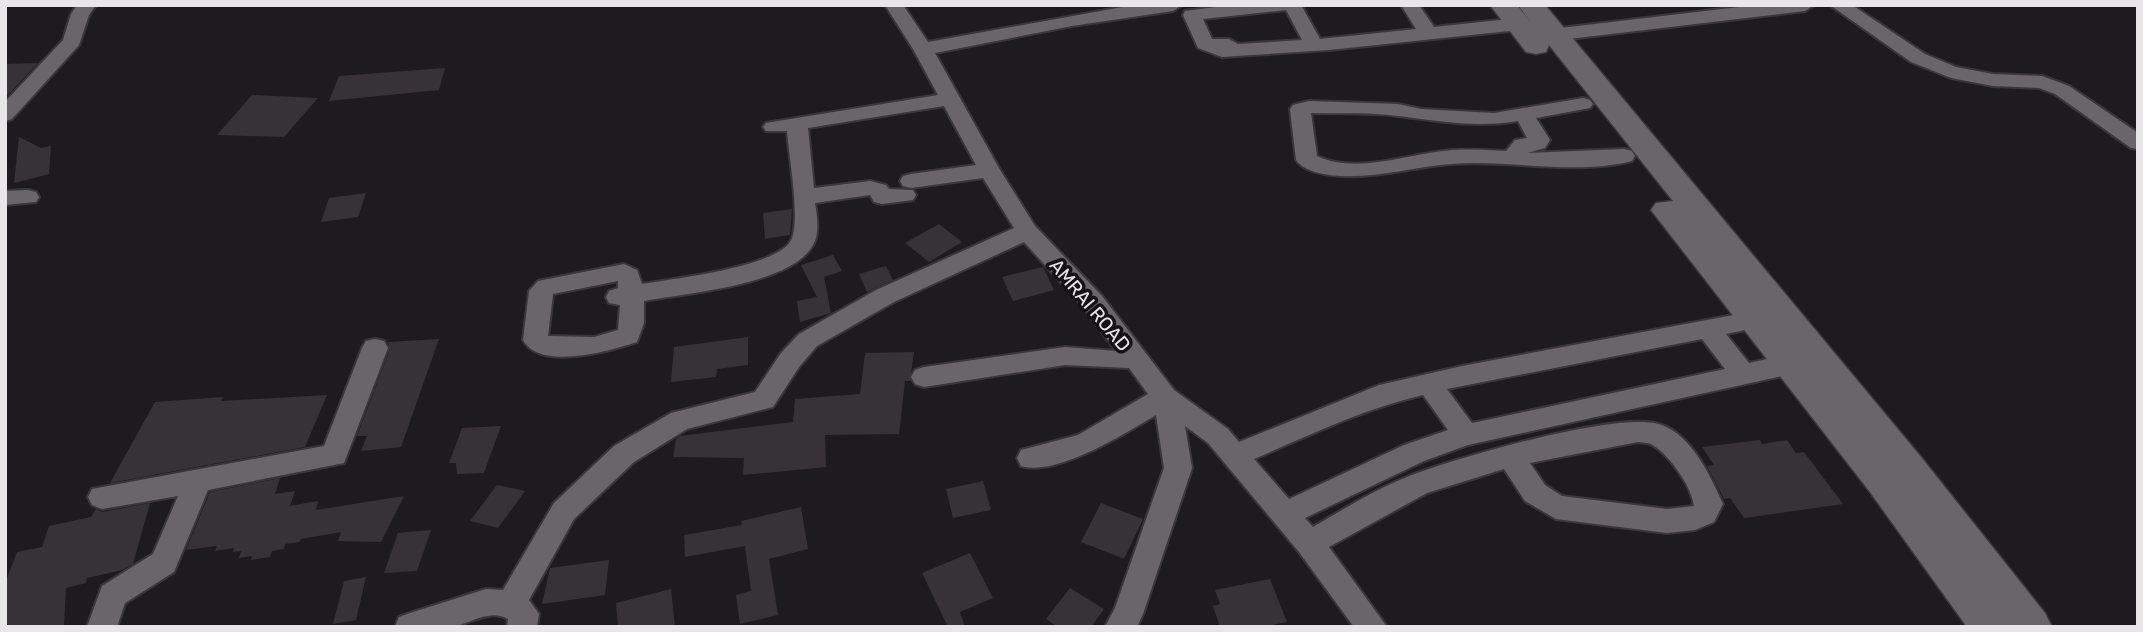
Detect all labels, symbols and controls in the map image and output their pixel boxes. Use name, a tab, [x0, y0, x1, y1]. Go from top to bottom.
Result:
street label: AMRAI ROAD	[1045, 254, 1135, 356]

